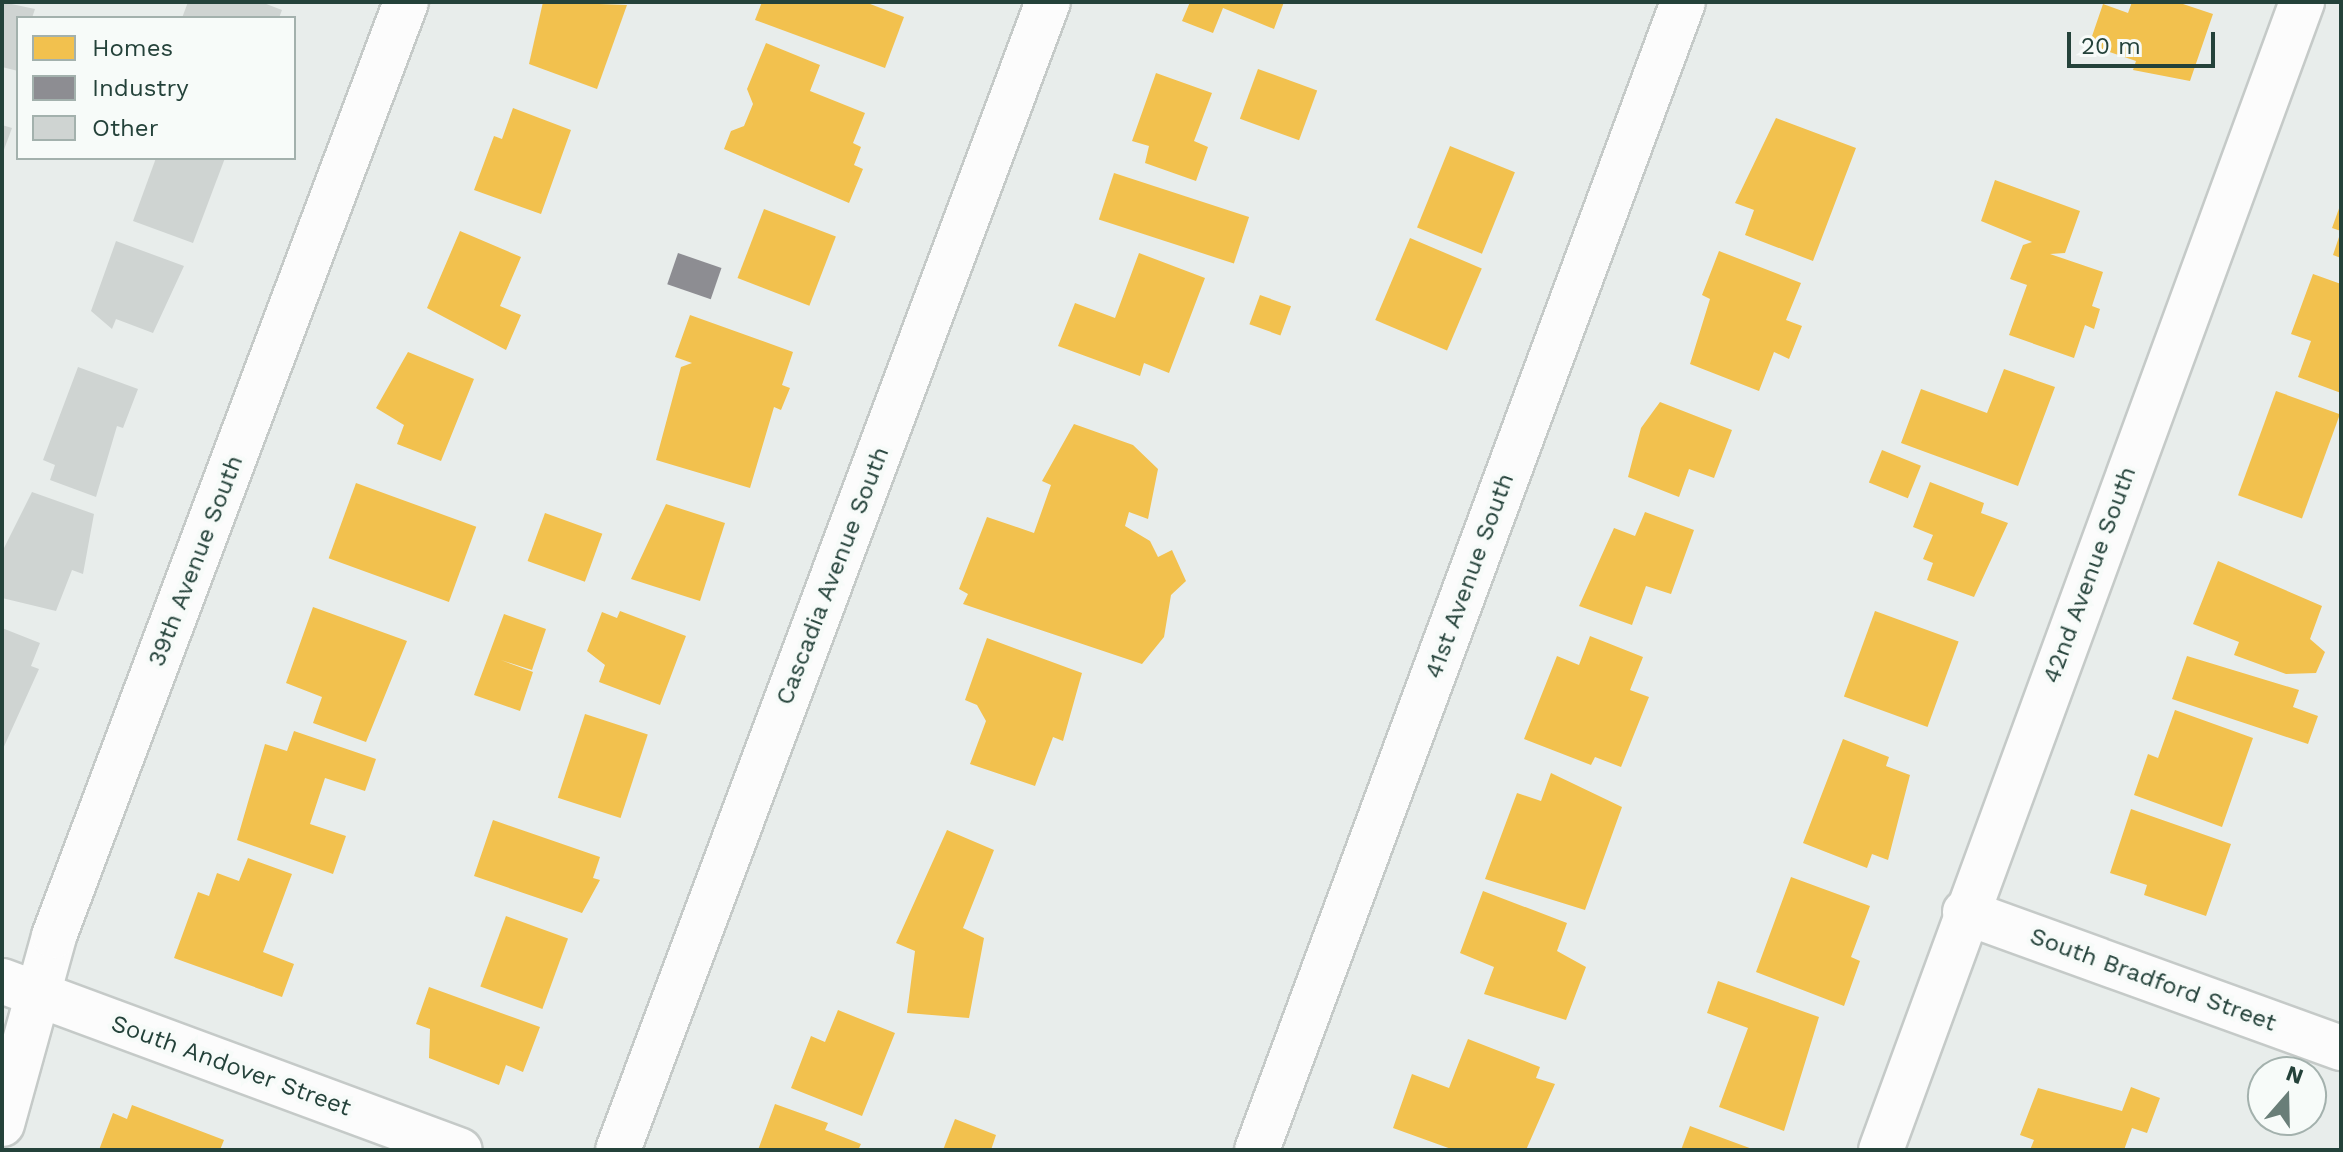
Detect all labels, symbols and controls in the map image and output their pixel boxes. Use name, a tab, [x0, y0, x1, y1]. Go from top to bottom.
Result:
legend	[16, 16, 296, 160]
scale bar	[2071, 16, 2219, 66]
text: 20 m	[2081, 32, 2141, 60]
text: Homes	[92, 34, 173, 62]
text: Industry	[92, 74, 189, 102]
text: Other	[92, 114, 159, 142]
street label: Cascadia Avenue South	[770, 442, 896, 710]
street label: 39th Avenue South	[142, 451, 250, 671]
street label: 42nd Avenue South	[2037, 462, 2143, 688]
street label: 41st Avenue South	[1419, 469, 1521, 683]
street label: South Bradford Street	[2026, 922, 2280, 1038]
street label: South Andover Street	[107, 1009, 355, 1123]
north arrow	[2247, 1056, 2327, 1136]
text: N	[2283, 1060, 2307, 1089]

